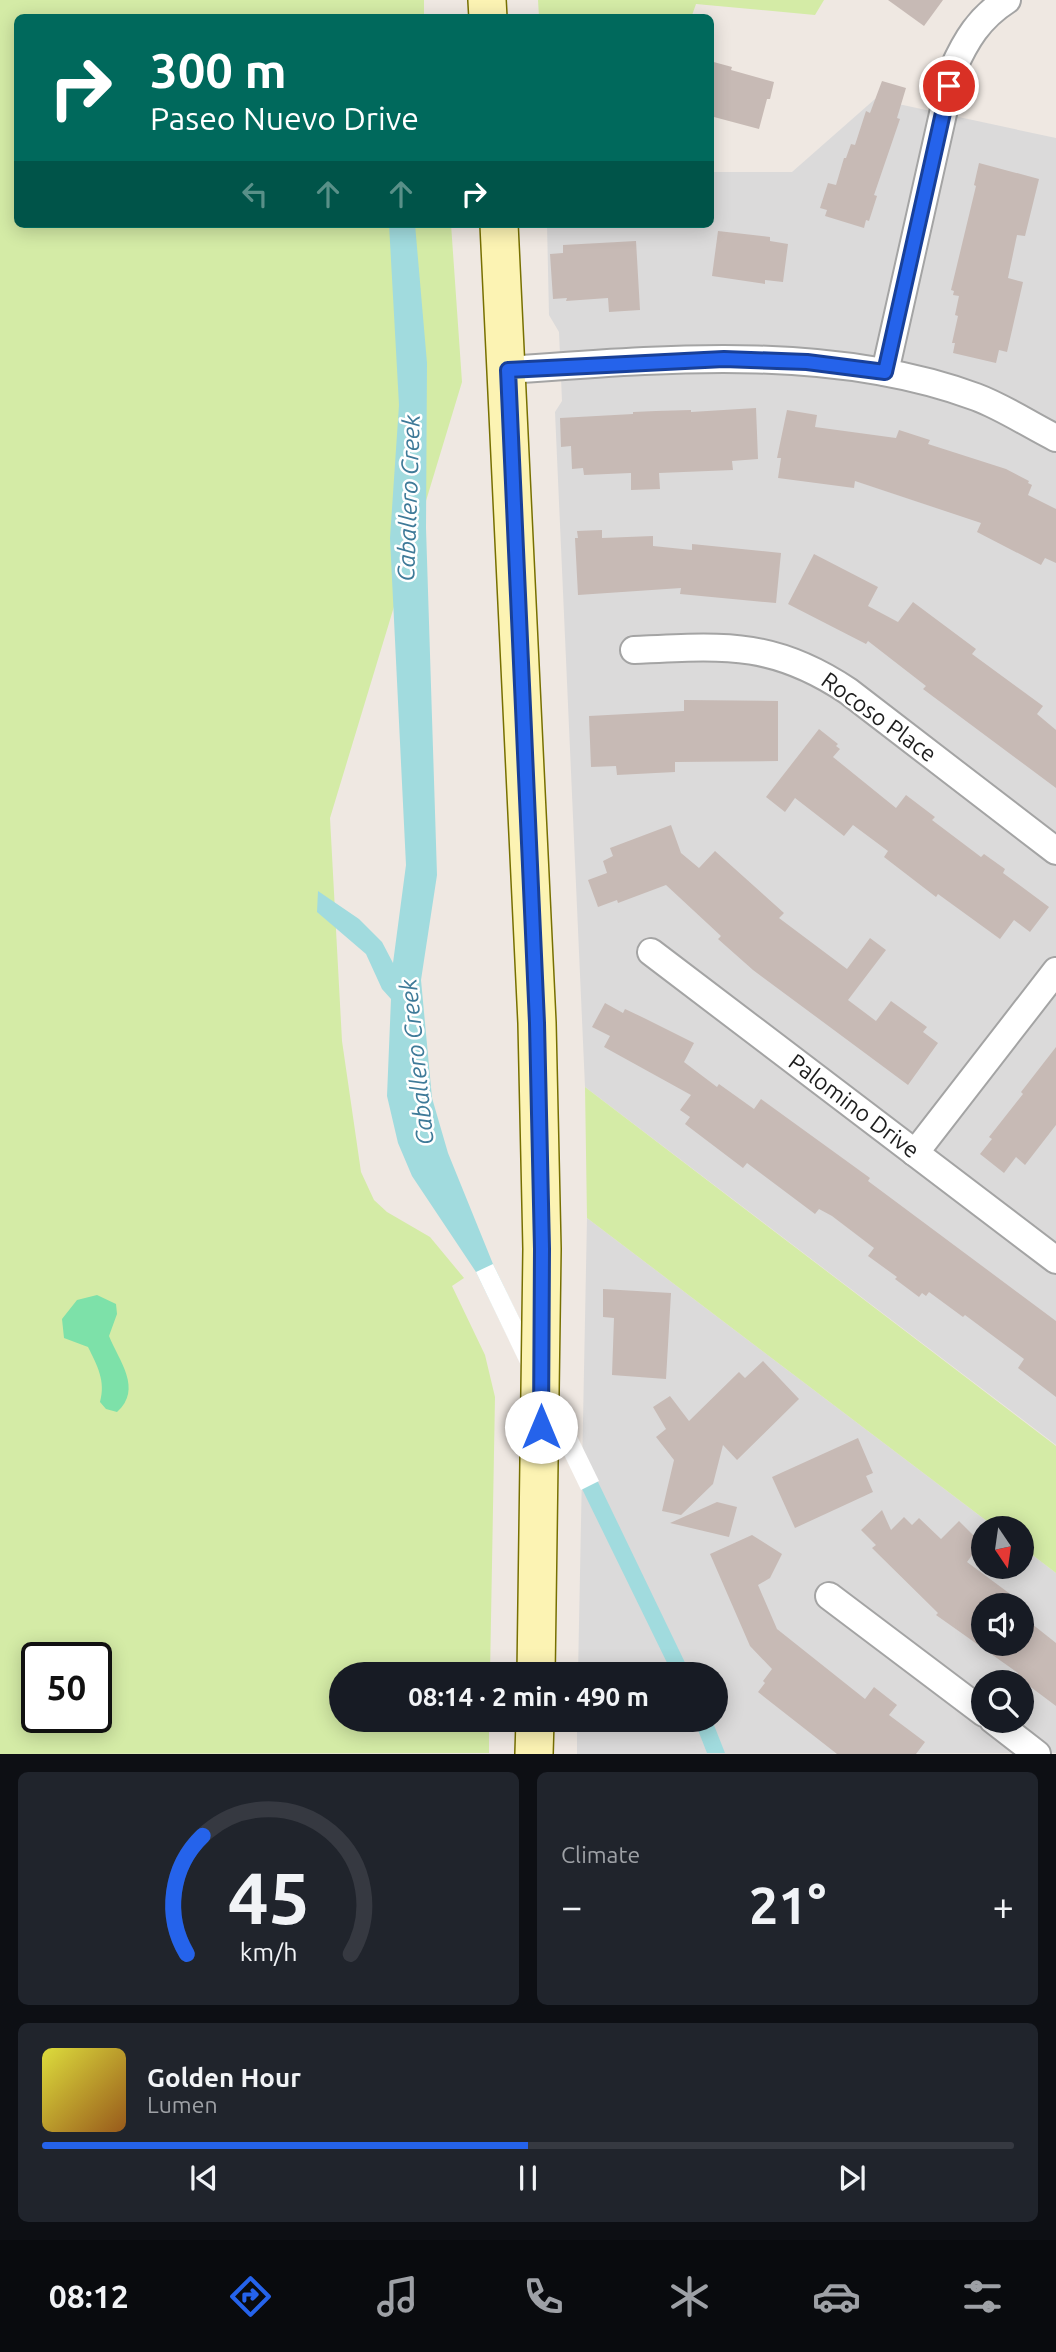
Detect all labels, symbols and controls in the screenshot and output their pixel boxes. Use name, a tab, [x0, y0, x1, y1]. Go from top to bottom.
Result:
icon: right	[35, 42, 126, 133]
text: 300 m	[150, 42, 287, 97]
pin	[919, 56, 979, 116]
icon: arrive	[930, 67, 968, 105]
text: Paseo Nuevo Drive	[150, 100, 419, 136]
icon: left	[236, 175, 274, 213]
icon: ahead	[309, 175, 347, 213]
icon: ahead	[382, 175, 420, 213]
icon: right	[455, 175, 493, 213]
water label: Caballero Creek	[392, 413, 425, 582]
street label: Rocoso Place	[817, 667, 941, 767]
water label: Caballero Creek	[394, 977, 439, 1147]
street label: Palomino Drive	[784, 1049, 924, 1163]
position arrow	[504, 1390, 578, 1464]
north arrow	[971, 1516, 1034, 1578]
map controls	[971, 1516, 1034, 1733]
button: sound	[971, 1593, 1034, 1656]
speed limit sign: 50	[21, 1642, 112, 1733]
button: search	[971, 1670, 1034, 1733]
text: 08:14 · 2 min · 490 m	[408, 1682, 649, 1711]
text: Climate	[561, 1842, 640, 1867]
text: 45	[227, 1857, 310, 1939]
text: 21°	[749, 1876, 826, 1934]
text: −	[561, 1885, 582, 1927]
text: +	[993, 1885, 1014, 1927]
text: km/h	[240, 1938, 297, 1966]
text: Golden Hour	[147, 2063, 301, 2092]
text: Lumen	[147, 2092, 218, 2117]
icon: previous	[185, 2159, 223, 2197]
icon: pause	[509, 2159, 547, 2197]
icon: next	[833, 2159, 871, 2197]
icon: directions	[226, 2272, 275, 2321]
icon: music	[373, 2272, 422, 2321]
icon: phone	[519, 2272, 568, 2321]
icon: climate	[665, 2272, 714, 2321]
icon: car	[812, 2272, 861, 2321]
icon: filters	[958, 2272, 1007, 2321]
text: 08:12	[49, 2278, 129, 2314]

